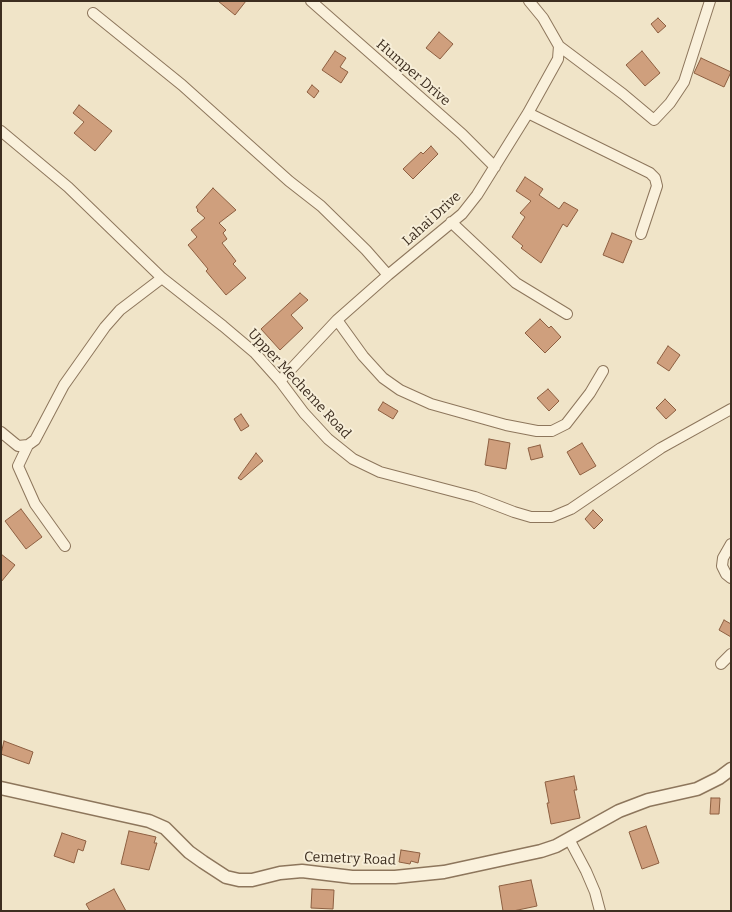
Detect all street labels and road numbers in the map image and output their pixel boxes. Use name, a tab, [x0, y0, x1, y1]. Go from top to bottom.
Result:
street label: Humper Drive	[373, 36, 453, 110]
street label: Lahai Drive	[399, 188, 465, 250]
street label: Upper Mecheme Road	[244, 326, 354, 442]
street label: Cemetry Road	[304, 849, 396, 869]

